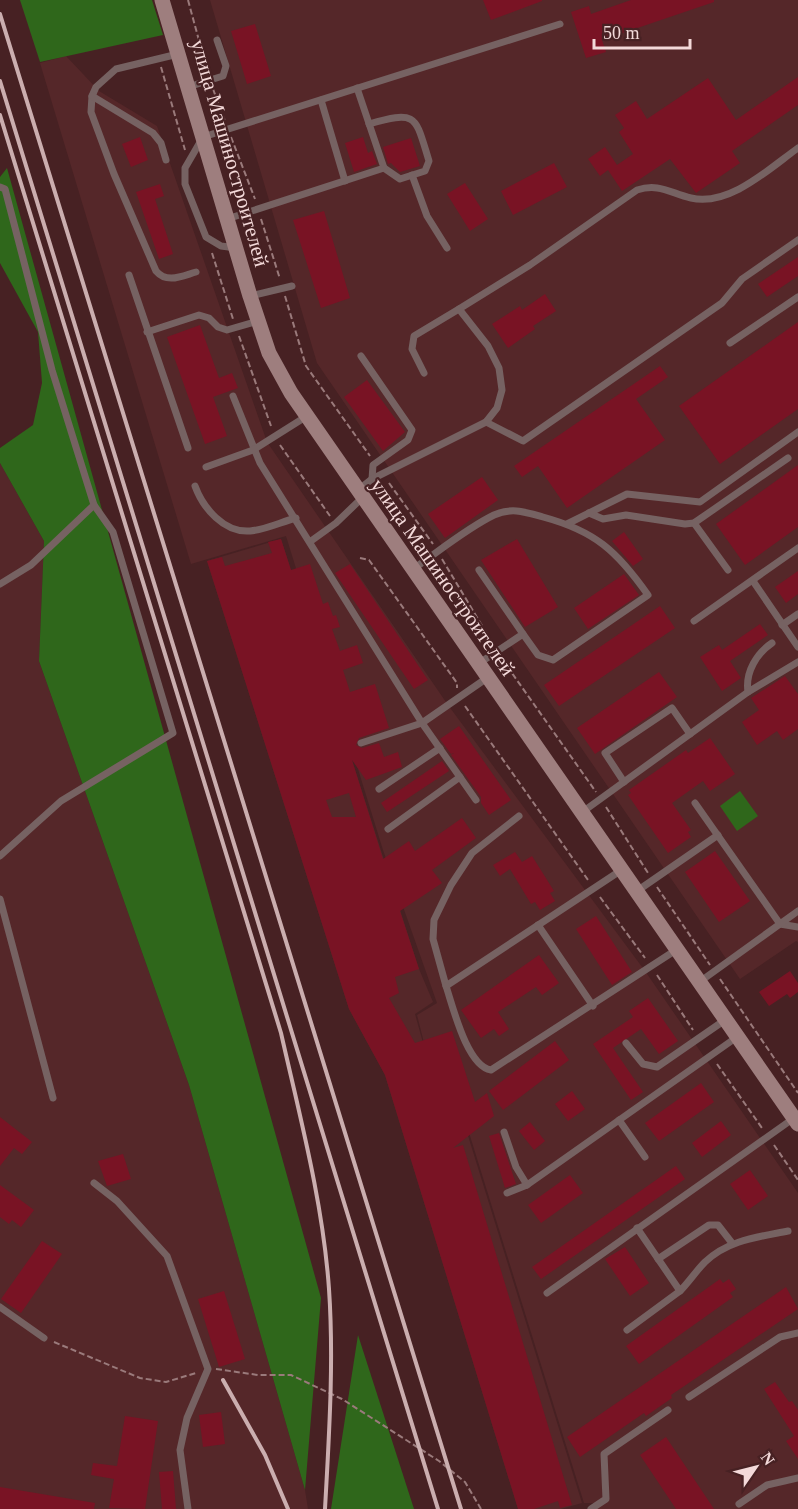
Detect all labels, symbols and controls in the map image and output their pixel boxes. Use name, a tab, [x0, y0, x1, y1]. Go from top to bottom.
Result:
scale bar	[594, 12, 690, 50]
text: 50 m	[603, 23, 640, 43]
street label: улица Машиностроителей	[186, 37, 274, 269]
street label: улица Машиностроителей	[366, 474, 520, 680]
north arrow	[726, 1437, 786, 1497]
text: N	[758, 1449, 778, 1469]

